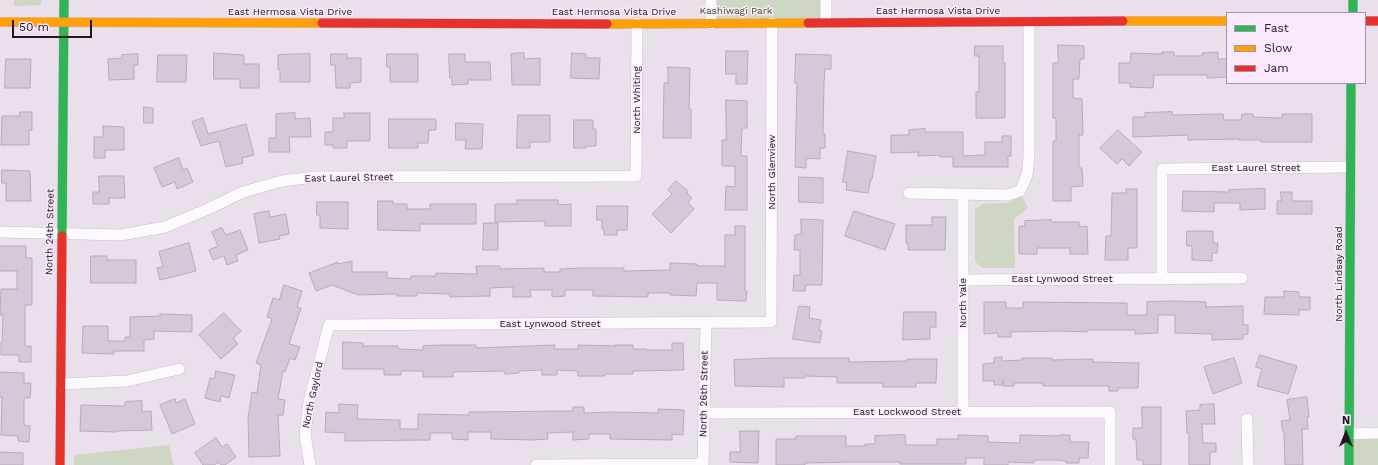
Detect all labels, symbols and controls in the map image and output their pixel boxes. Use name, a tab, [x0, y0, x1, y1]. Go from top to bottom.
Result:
park label: Kashiwagi Park	[699, 5, 773, 17]
street label: East Hermosa Vista Drive	[876, 5, 1000, 17]
street label: East Hermosa Vista Drive	[228, 6, 352, 18]
street label: East Hermosa Vista Drive	[552, 6, 676, 18]
scale bar	[14, 12, 94, 38]
legend	[1226, 12, 1366, 84]
text: 50 m	[19, 20, 49, 34]
text: Fast	[1264, 21, 1289, 35]
text: Slow	[1264, 41, 1292, 55]
text: Jam	[1264, 61, 1289, 75]
street label: North Whiting	[631, 66, 643, 134]
street label: North Glenview	[766, 135, 778, 209]
street label: East Laurel Street	[1212, 162, 1300, 174]
street label: East Laurel Street	[304, 171, 394, 185]
street label: North 24th Street	[43, 189, 57, 275]
street label: North Lindsay Road	[1333, 226, 1345, 322]
street label: East Lynwood Street	[1011, 273, 1113, 285]
street label: North Yale	[957, 278, 969, 328]
street label: East Lynwood Street	[499, 318, 601, 330]
street label: North 26th Street	[697, 351, 711, 437]
street label: North Gaylord	[300, 361, 326, 429]
street label: East Lockwood Street	[853, 406, 961, 418]
north arrow	[1326, 413, 1366, 453]
text: N	[1342, 414, 1350, 427]

